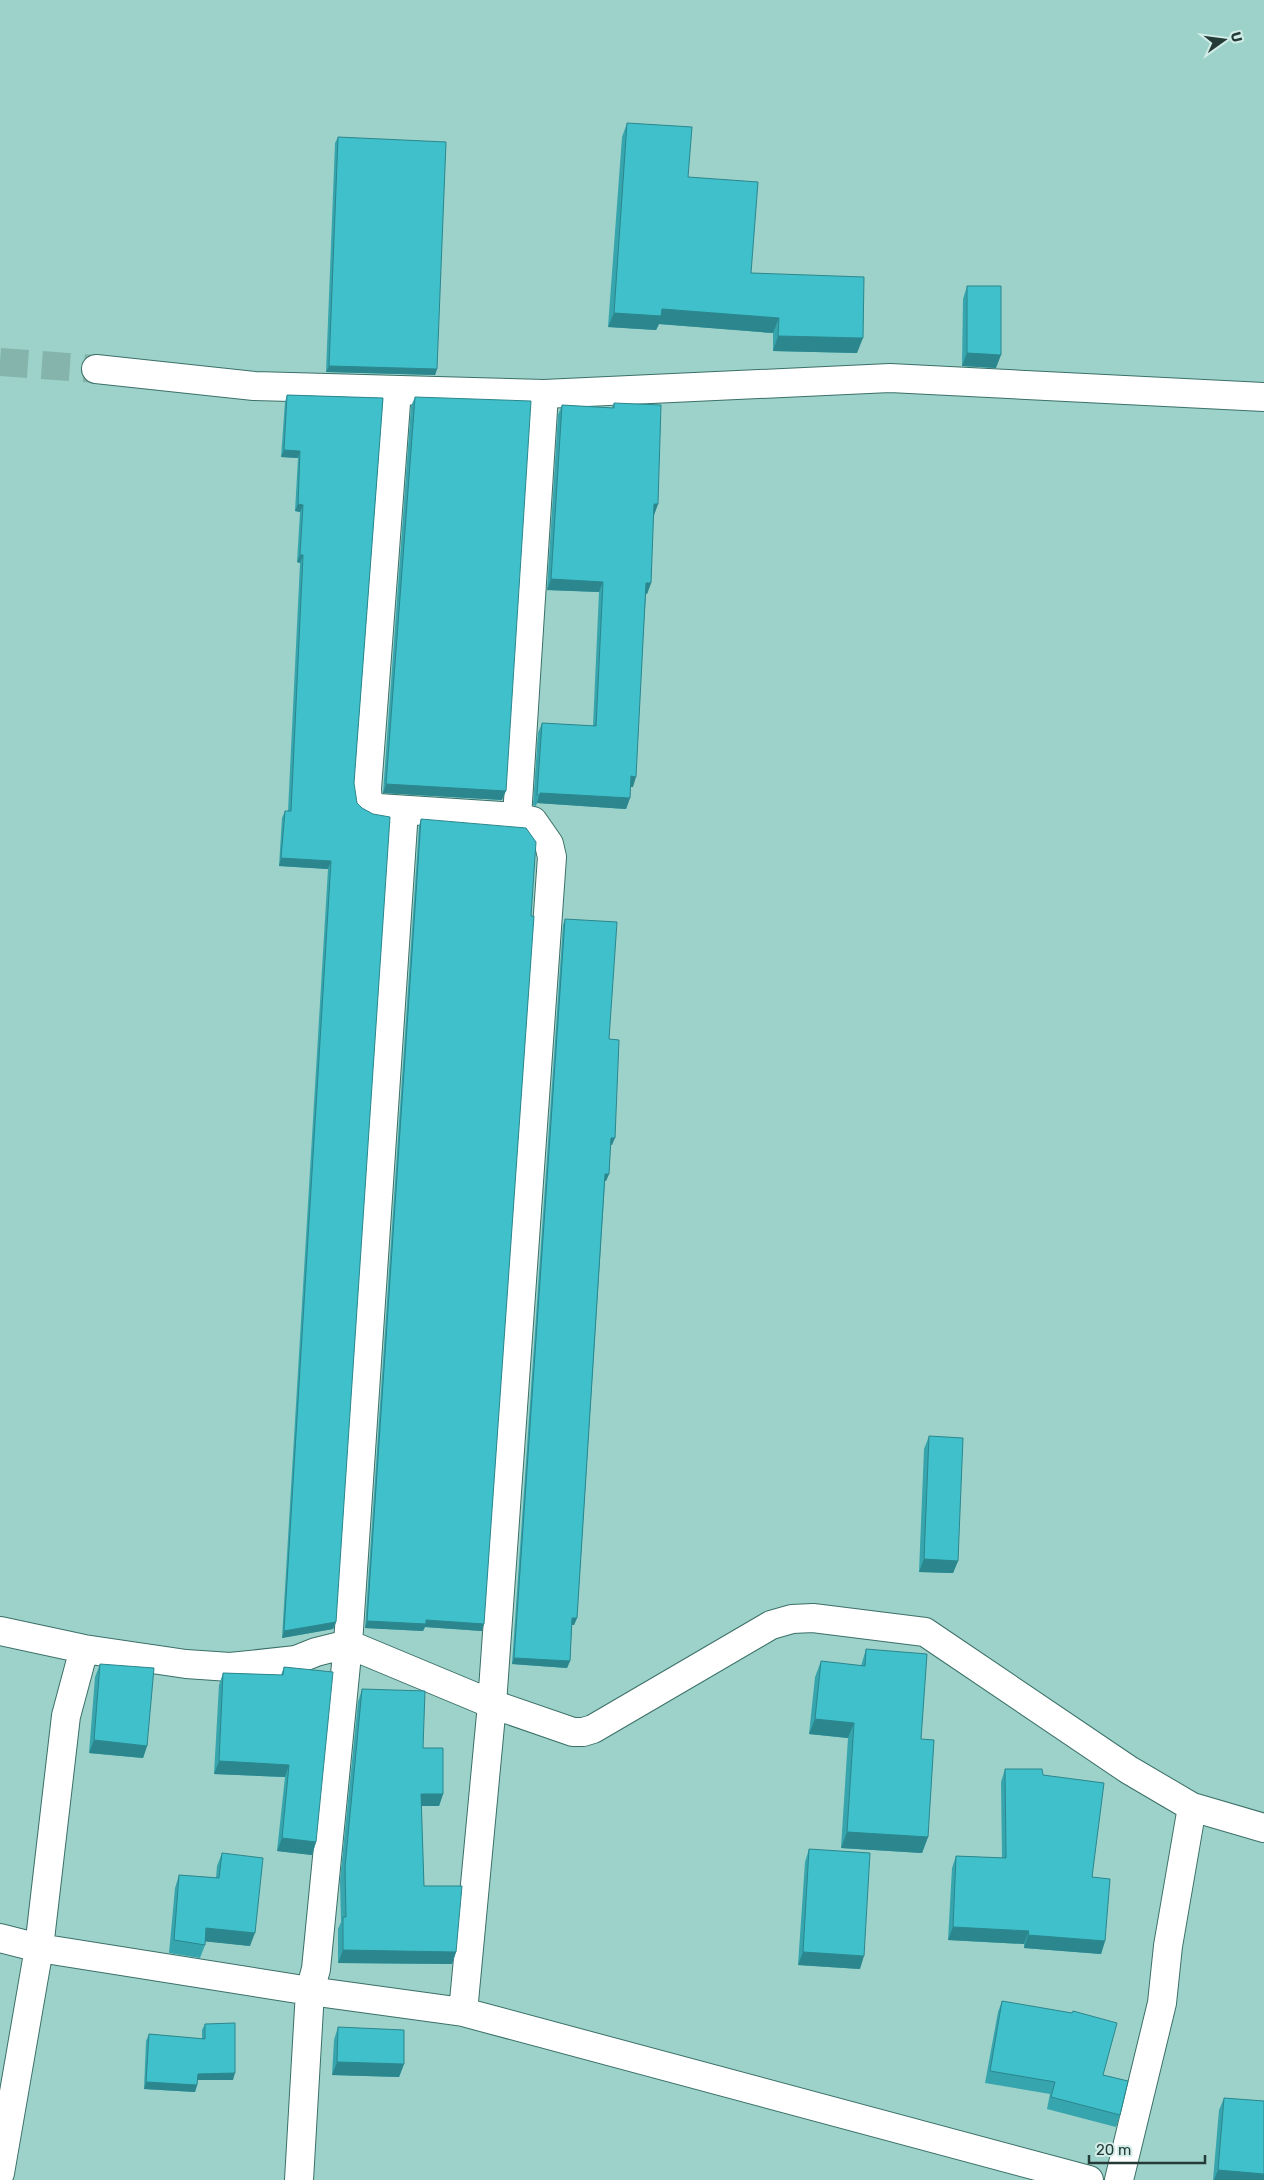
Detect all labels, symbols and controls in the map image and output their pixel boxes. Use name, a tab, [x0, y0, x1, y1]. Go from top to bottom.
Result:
north arrow	[1199, 15, 1249, 65]
text: U	[1227, 30, 1246, 44]
scale bar	[1089, 2132, 1205, 2164]
text: 20 m	[1096, 2141, 1131, 2159]

